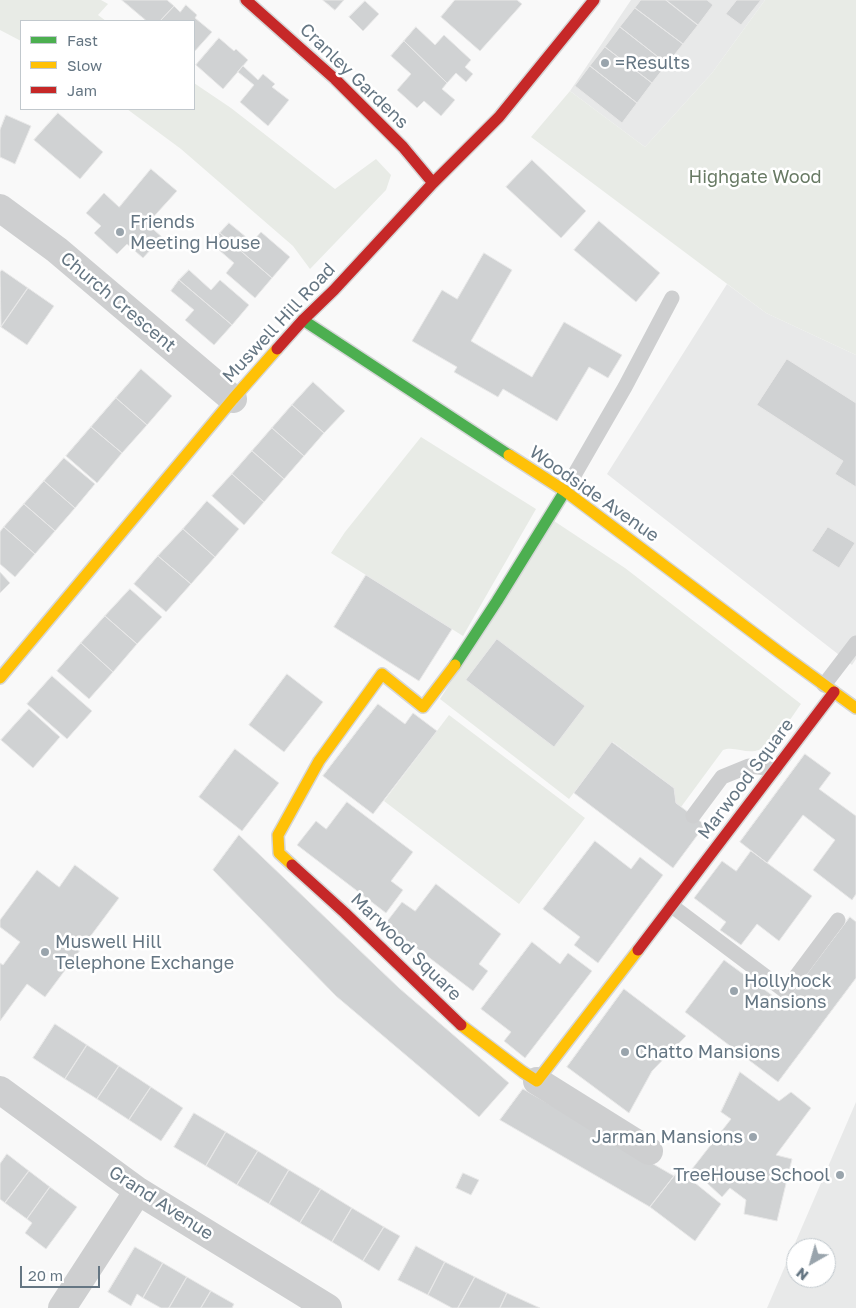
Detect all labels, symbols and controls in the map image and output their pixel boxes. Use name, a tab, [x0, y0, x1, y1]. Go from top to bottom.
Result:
street label: Cranley Gardens	[295, 19, 413, 133]
legend	[20, 20, 195, 110]
text: Fast	[67, 31, 98, 49]
place label: =Results	[615, 52, 690, 74]
text: Slow	[67, 56, 102, 74]
marker: =Results	[599, 57, 611, 69]
text: Jam	[67, 81, 97, 99]
park label: Highgate Wood	[688, 166, 822, 188]
place label: Friends Meeting House	[130, 211, 260, 253]
marker: Friends Meeting House	[114, 226, 126, 238]
street label: Church Crescent	[56, 248, 180, 356]
street label: Muswell Hill Road	[218, 259, 340, 387]
street label: Woodside Avenue	[525, 441, 663, 547]
street label: Marwood Square	[694, 714, 798, 844]
street label: Marwood Square	[346, 889, 466, 1005]
place label: Muswell Hill Telephone Exchange	[55, 931, 234, 974]
marker: Muswell Hill Telephone Exchange	[39, 946, 51, 958]
place label: Hollyhock Mansions	[744, 970, 832, 1012]
marker: Hollyhock Mansions	[728, 985, 740, 997]
place label: Chatto Mansions	[635, 1041, 780, 1063]
marker: Chatto Mansions	[619, 1046, 631, 1058]
place label: Jarman Mansions	[592, 1126, 743, 1148]
marker: Jarman Mansions	[747, 1131, 759, 1143]
street label: Grand Avenue	[105, 1161, 217, 1245]
place label: TreeHouse School	[673, 1164, 830, 1186]
marker: TreeHouse School	[834, 1169, 846, 1181]
north arrow	[786, 1238, 836, 1288]
scale bar	[22, 1256, 102, 1288]
text: N	[793, 1264, 812, 1284]
text: 20 m	[28, 1266, 63, 1284]

